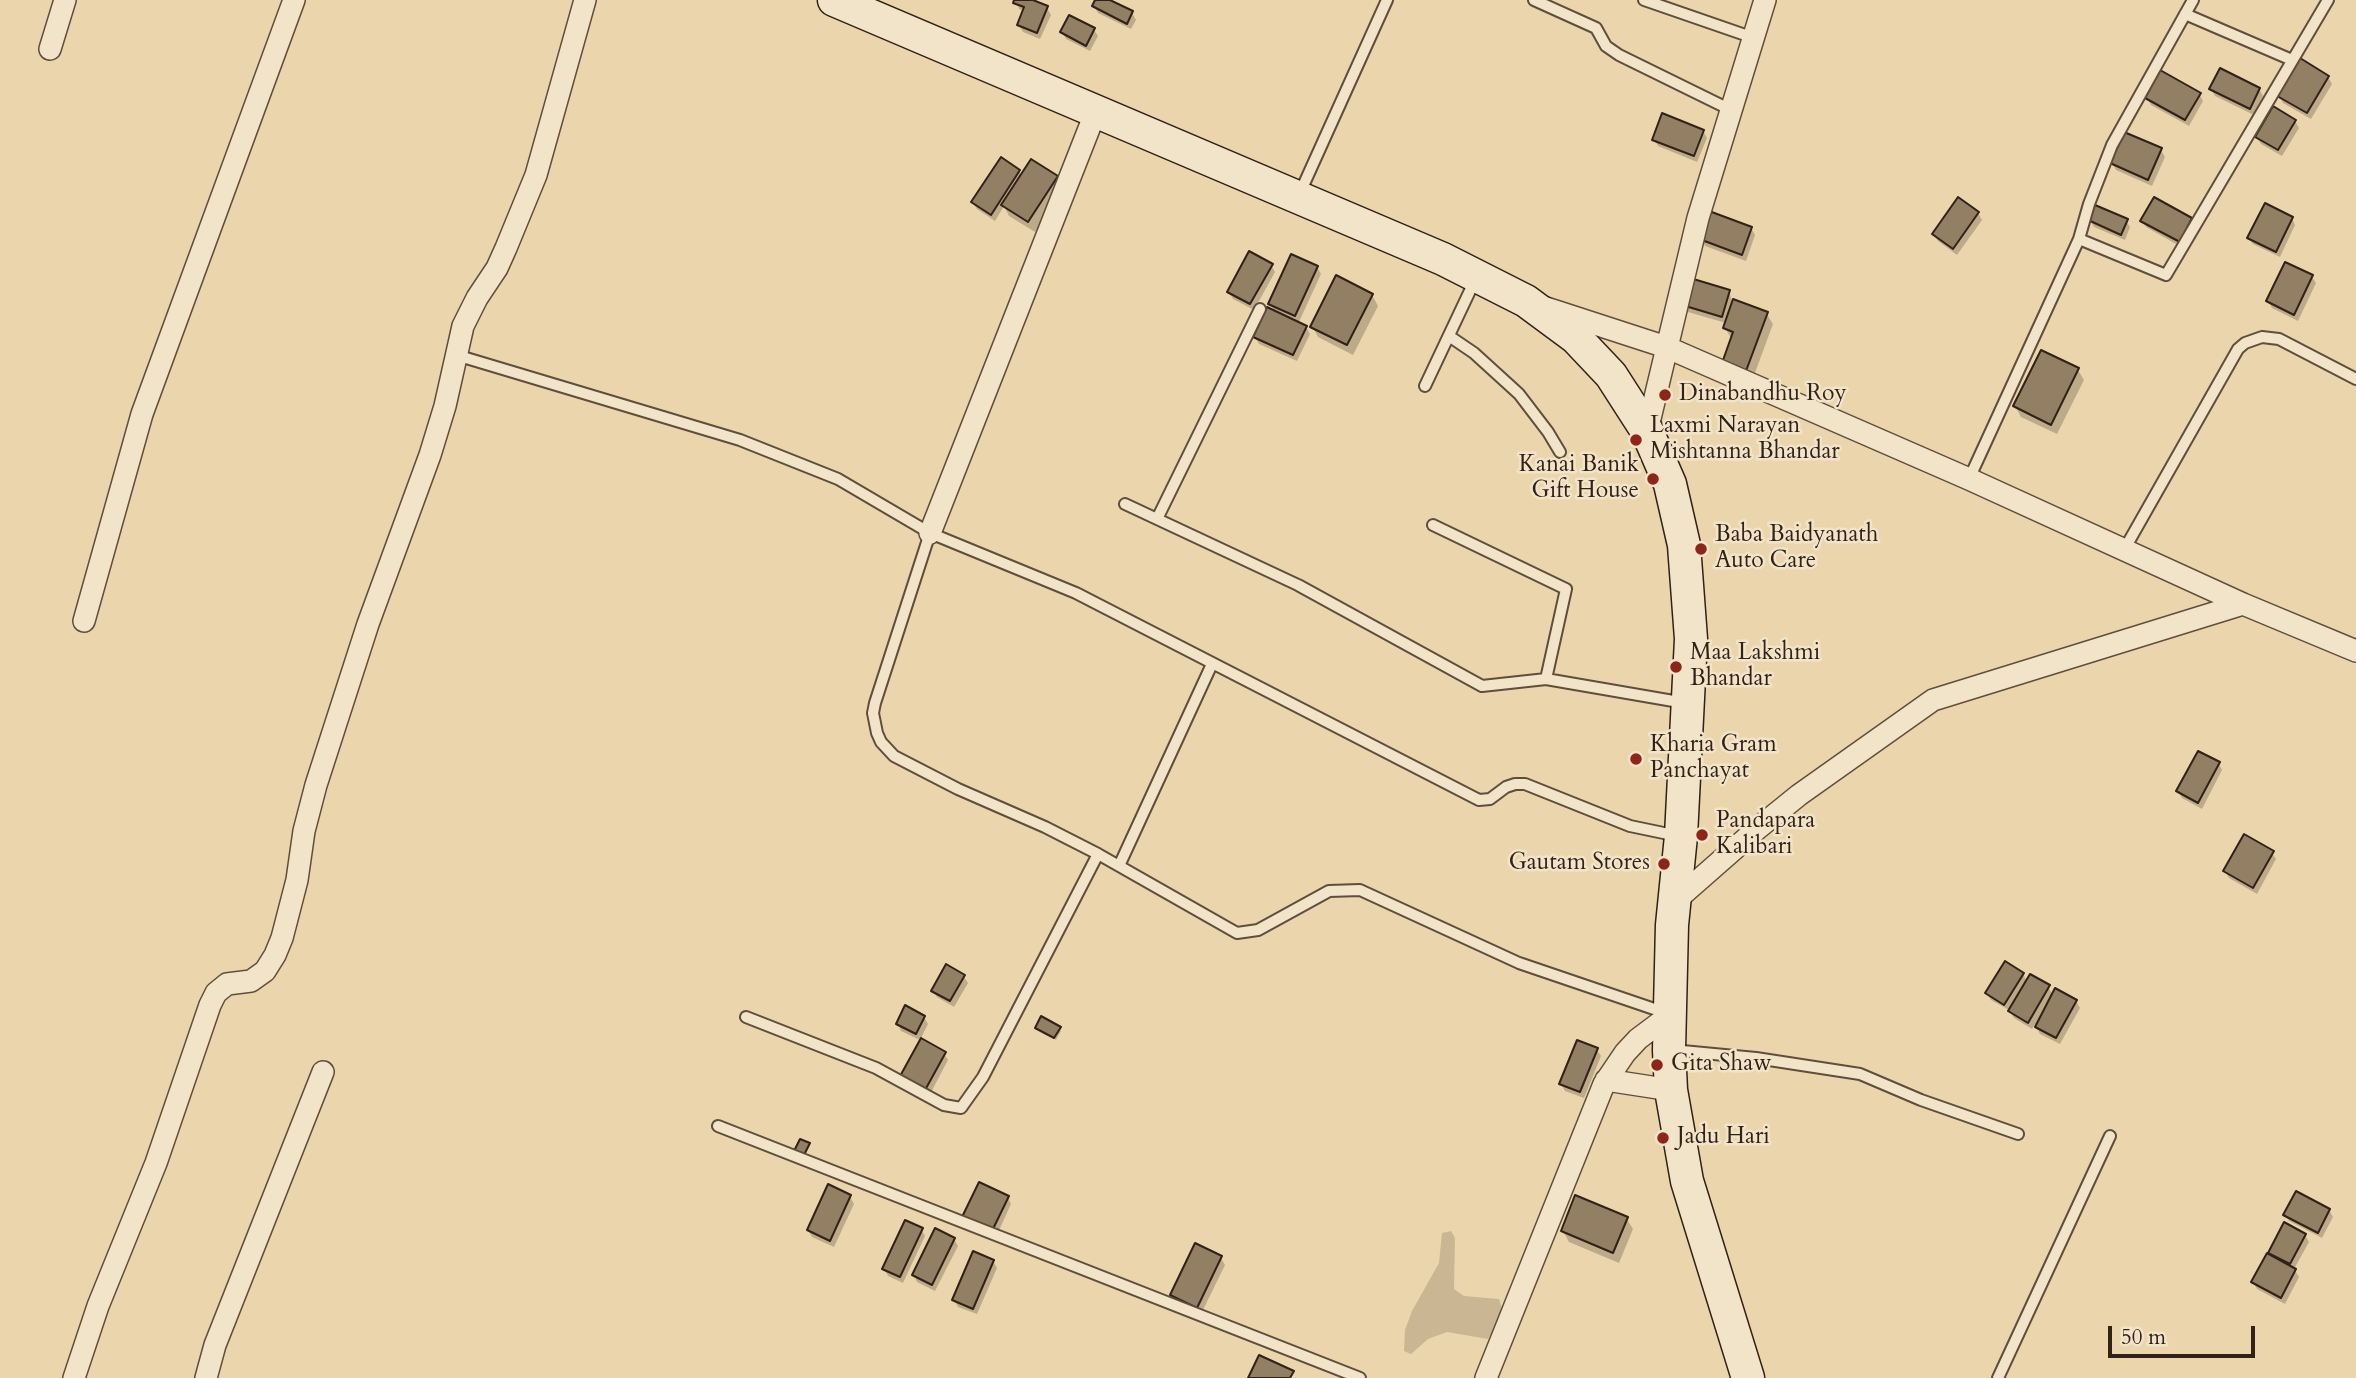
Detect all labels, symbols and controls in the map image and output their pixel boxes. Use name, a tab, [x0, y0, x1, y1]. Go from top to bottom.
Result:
place label: Dinabandhu Roy	[1679, 381, 1847, 409]
marker: Dinabandhu Roy	[1657, 387, 1673, 403]
place label: Laxmi Narayan Mishtanna Bhandar	[1650, 413, 1840, 467]
marker: Laxmi Narayan Mishtanna Bhandar	[1628, 432, 1644, 448]
place label: Kanai Banik Gift House	[1519, 452, 1639, 506]
marker: Kanai Banik Gift House	[1645, 471, 1661, 487]
place label: Baba Baidyanath Auto Care	[1715, 522, 1878, 576]
marker: Baba Baidyanath Auto Care	[1693, 541, 1709, 557]
place label: Maa Lakshmi Bhandar	[1690, 640, 1820, 694]
marker: Maa Lakshmi Bhandar	[1668, 659, 1684, 675]
place label: Kharia Gram Panchayat	[1650, 732, 1777, 786]
marker: Kharia Gram Panchayat	[1628, 751, 1644, 767]
place label: Pandapara Kalibari	[1716, 808, 1815, 862]
marker: Pandapara Kalibari	[1694, 827, 1710, 843]
place label: Gautam Stores	[1509, 850, 1650, 878]
marker: Gautam Stores	[1656, 856, 1672, 872]
place label: Gita Shaw	[1671, 1051, 1772, 1079]
marker: Gita Shaw	[1649, 1057, 1665, 1073]
place label: Jadu Hari	[1677, 1124, 1770, 1152]
marker: Jadu Hari	[1655, 1130, 1671, 1146]
scale bar	[2111, 1312, 2258, 1356]
text: 50 m	[2121, 1323, 2166, 1352]

